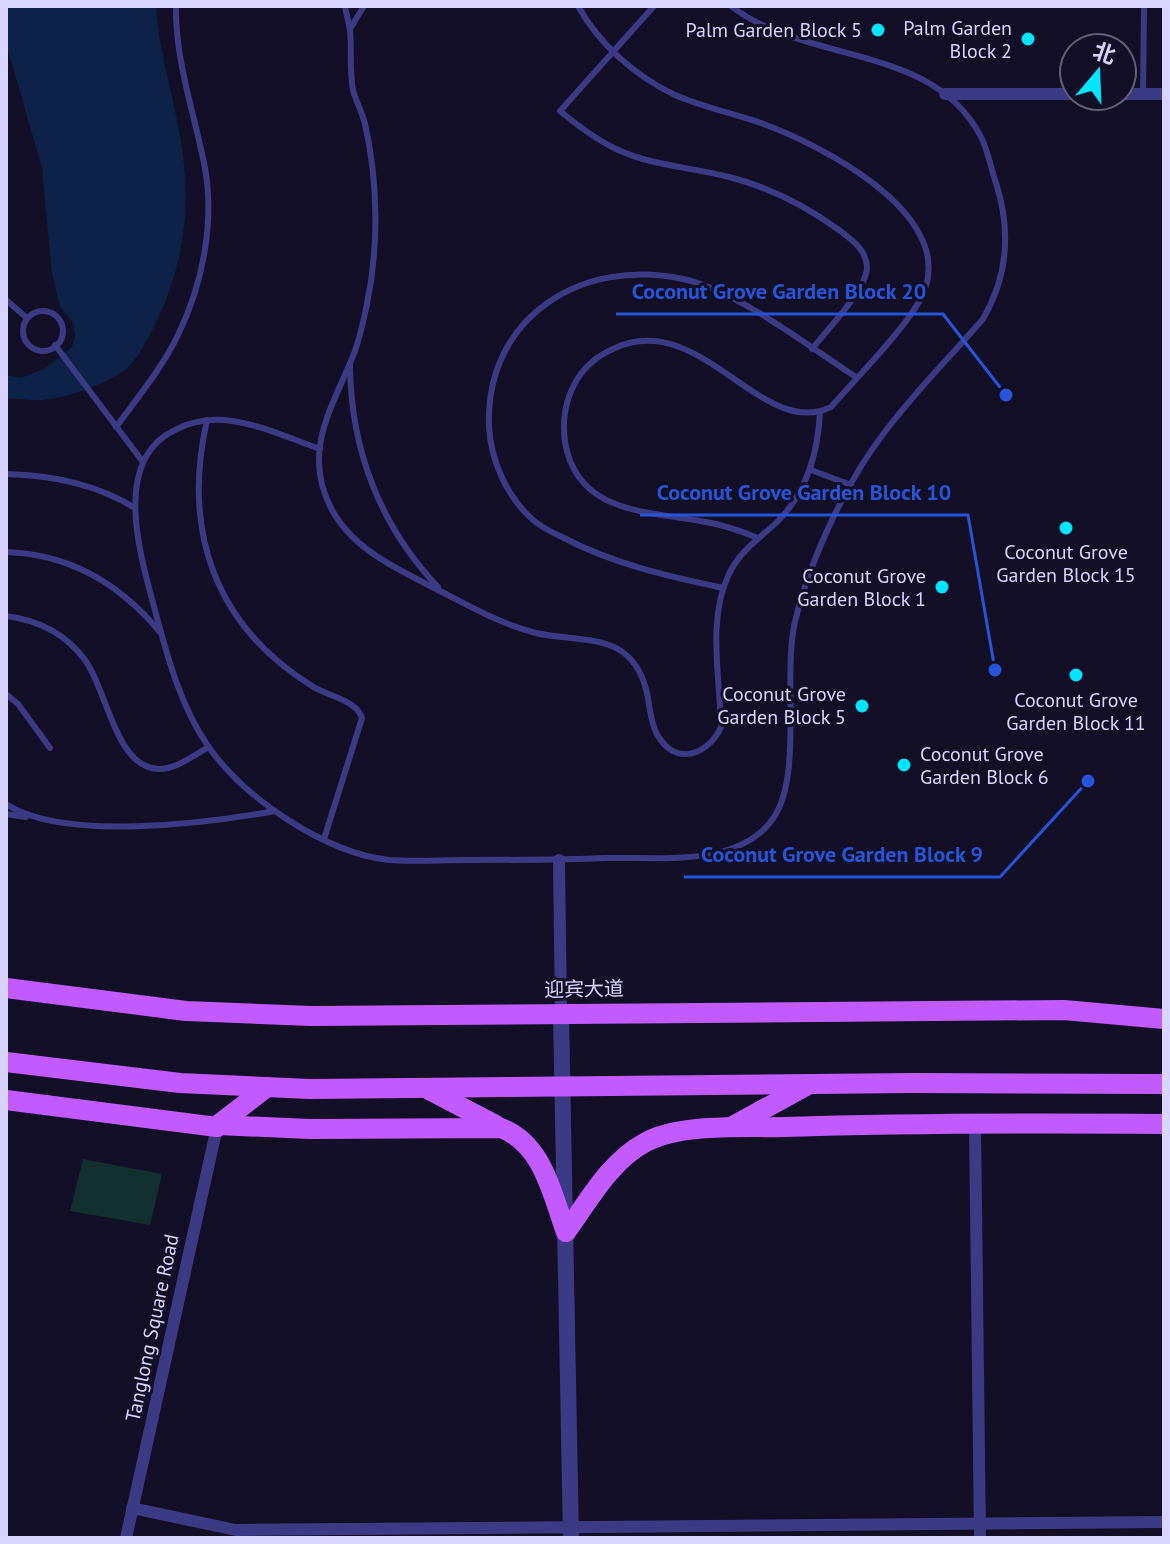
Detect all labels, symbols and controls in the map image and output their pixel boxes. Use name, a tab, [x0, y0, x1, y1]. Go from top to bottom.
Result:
place label: Palm Garden Block 2	[903, 15, 1012, 64]
place label: Palm Garden Block 5	[686, 17, 862, 43]
marker: Palm Garden Block 5	[869, 21, 887, 39]
marker: Palm Garden Block 2	[1019, 30, 1037, 48]
north arrow	[1058, 32, 1138, 112]
text: 北	[1090, 36, 1119, 70]
callout: Coconut Grove Garden Block 20	[616, 268, 943, 314]
text: Coconut Grove Garden Block 20	[632, 277, 926, 305]
callout: Coconut Grove Garden Block 10	[640, 469, 968, 515]
text: Coconut Grove Garden Block 10	[657, 478, 951, 506]
marker: Coconut Grove Garden Block 15	[1057, 519, 1075, 537]
place label: Coconut Grove Garden Block 15	[996, 539, 1136, 588]
place label: Coconut Grove Garden Block 1	[797, 563, 926, 612]
marker: Coconut Grove Garden Block 1	[933, 578, 951, 596]
marker: Coconut Grove Garden Block 11	[1067, 666, 1085, 684]
place label: Coconut Grove Garden Block 5	[717, 681, 846, 730]
place label: Coconut Grove Garden Block 11	[1006, 687, 1146, 736]
marker: Coconut Grove Garden Block 5	[853, 697, 871, 715]
place label: Coconut Grove Garden Block 6	[920, 741, 1049, 790]
marker: Coconut Grove Garden Block 6	[895, 756, 913, 774]
callout: Coconut Grove Garden Block 9	[684, 831, 1000, 877]
text: Coconut Grove Garden Block 9	[701, 840, 983, 868]
street label: 迎宾大道	[544, 975, 624, 1003]
street label: Tanglong Square Road	[119, 1232, 185, 1424]

